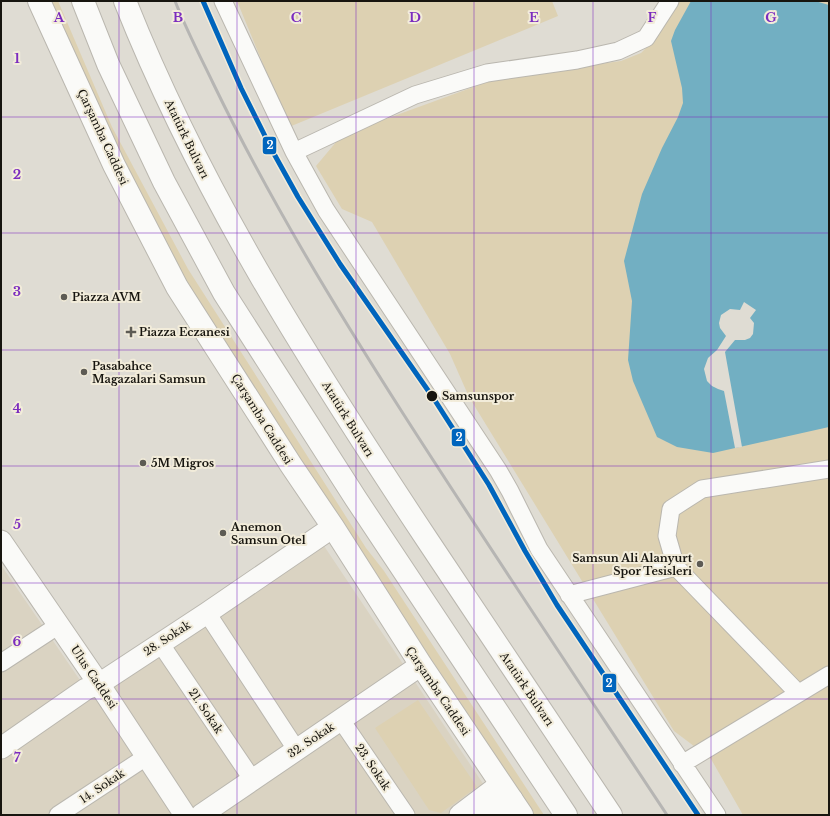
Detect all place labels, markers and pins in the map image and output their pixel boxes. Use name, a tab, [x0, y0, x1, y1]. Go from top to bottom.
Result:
place label: Piazza AVM	[72, 290, 141, 304]
marker: Piazza AVM	[59, 292, 69, 302]
place label: Piazza Eczanesi	[139, 325, 230, 339]
marker: Piazza Eczanesi	[126, 327, 136, 337]
place label: Pasabahce Magazalari Samsun	[92, 359, 206, 386]
marker: Pasabahce Magazalari Samsun	[79, 367, 89, 377]
marker: Samsunspor	[425, 389, 439, 403]
place label: Samsunspor	[442, 389, 515, 403]
place label: 5M Migros	[151, 456, 214, 470]
marker: 5M Migros	[138, 458, 148, 468]
place label: Anemon Samsun Otel	[230, 520, 306, 547]
marker: Anemon Samsun Otel	[218, 528, 228, 538]
place label: Samsun Ali Alanyurt Spor Tesisleri	[572, 551, 693, 578]
marker: Samsun Ali Alanyurt Spor Tesisleri	[695, 559, 705, 569]

